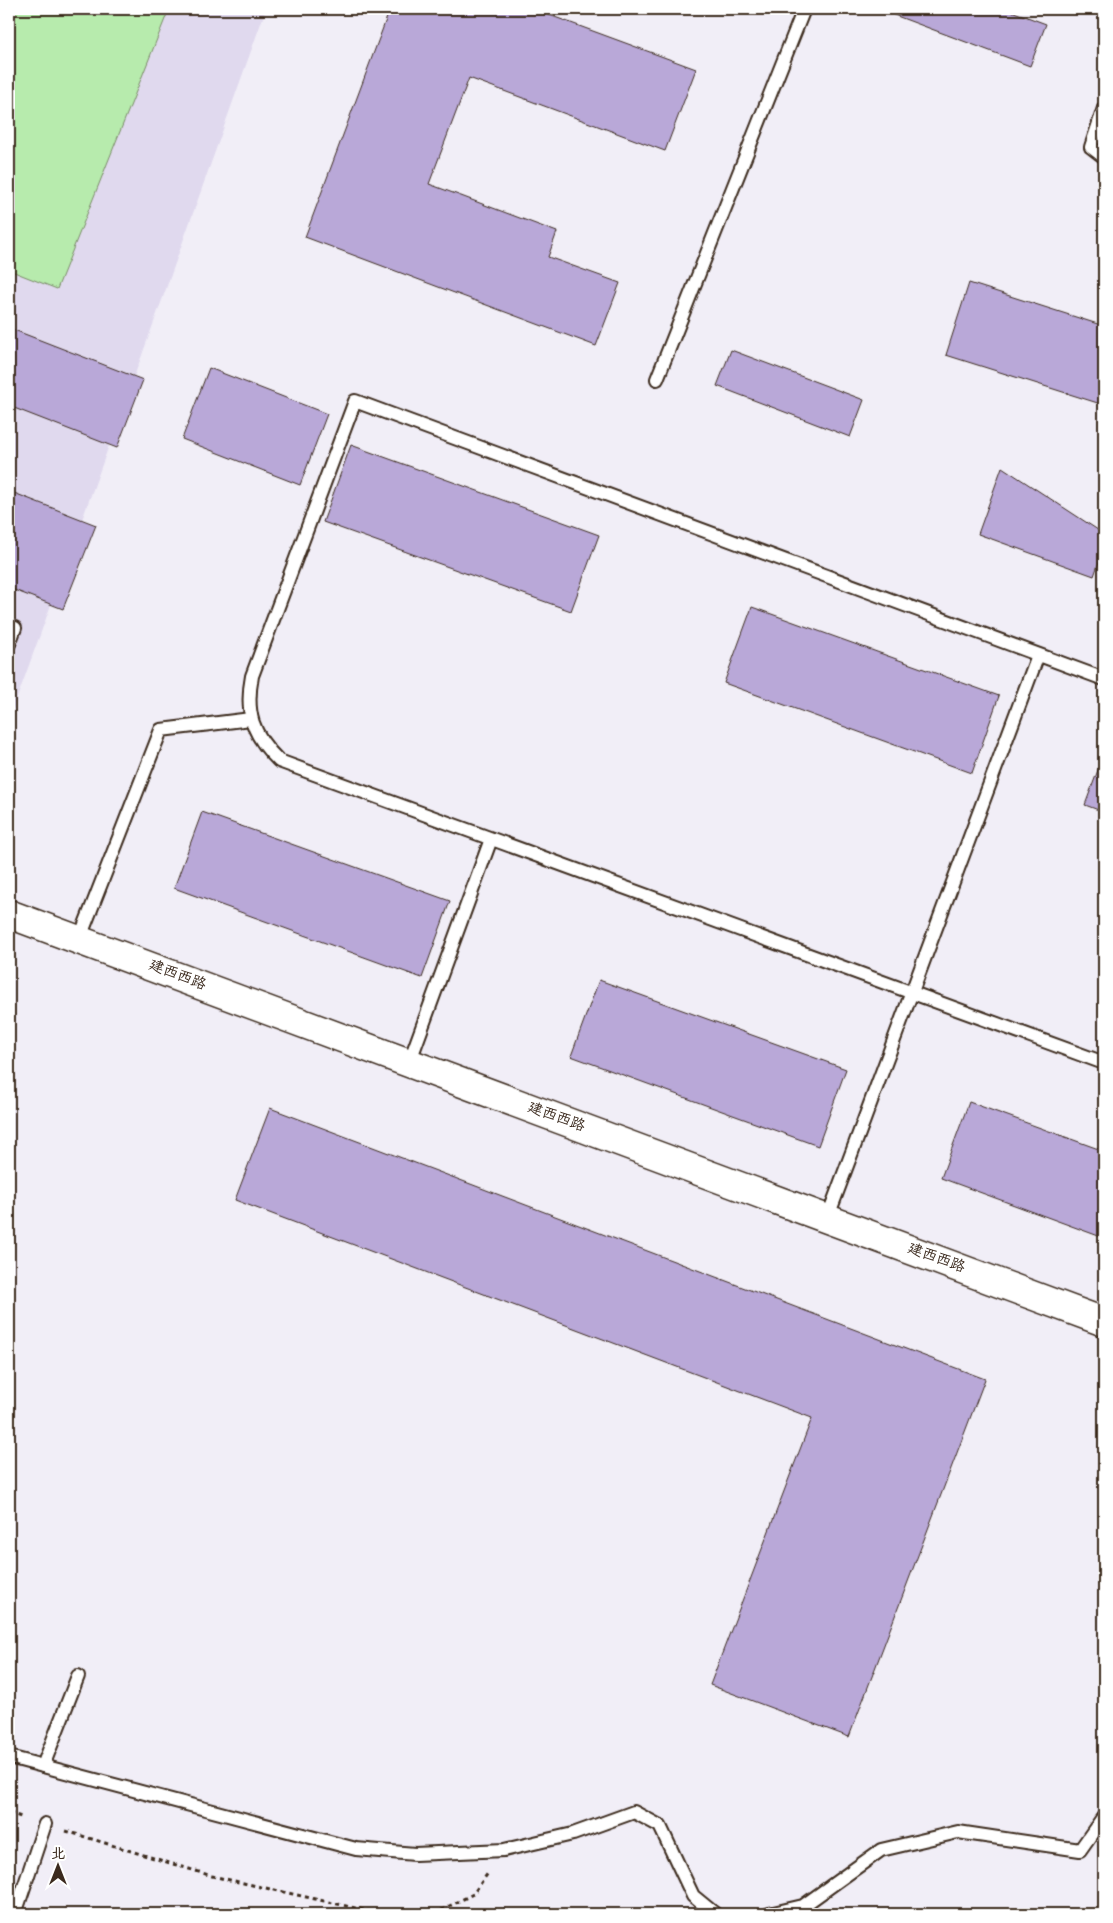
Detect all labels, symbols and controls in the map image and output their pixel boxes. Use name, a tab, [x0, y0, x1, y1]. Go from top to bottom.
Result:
street label: 建西西路	[145, 955, 209, 997]
street label: 建西西路	[524, 1097, 588, 1139]
street label: 建西西路	[904, 1238, 968, 1280]
north arrow	[32, 1840, 82, 1890]
text: 北	[51, 1845, 65, 1865]

